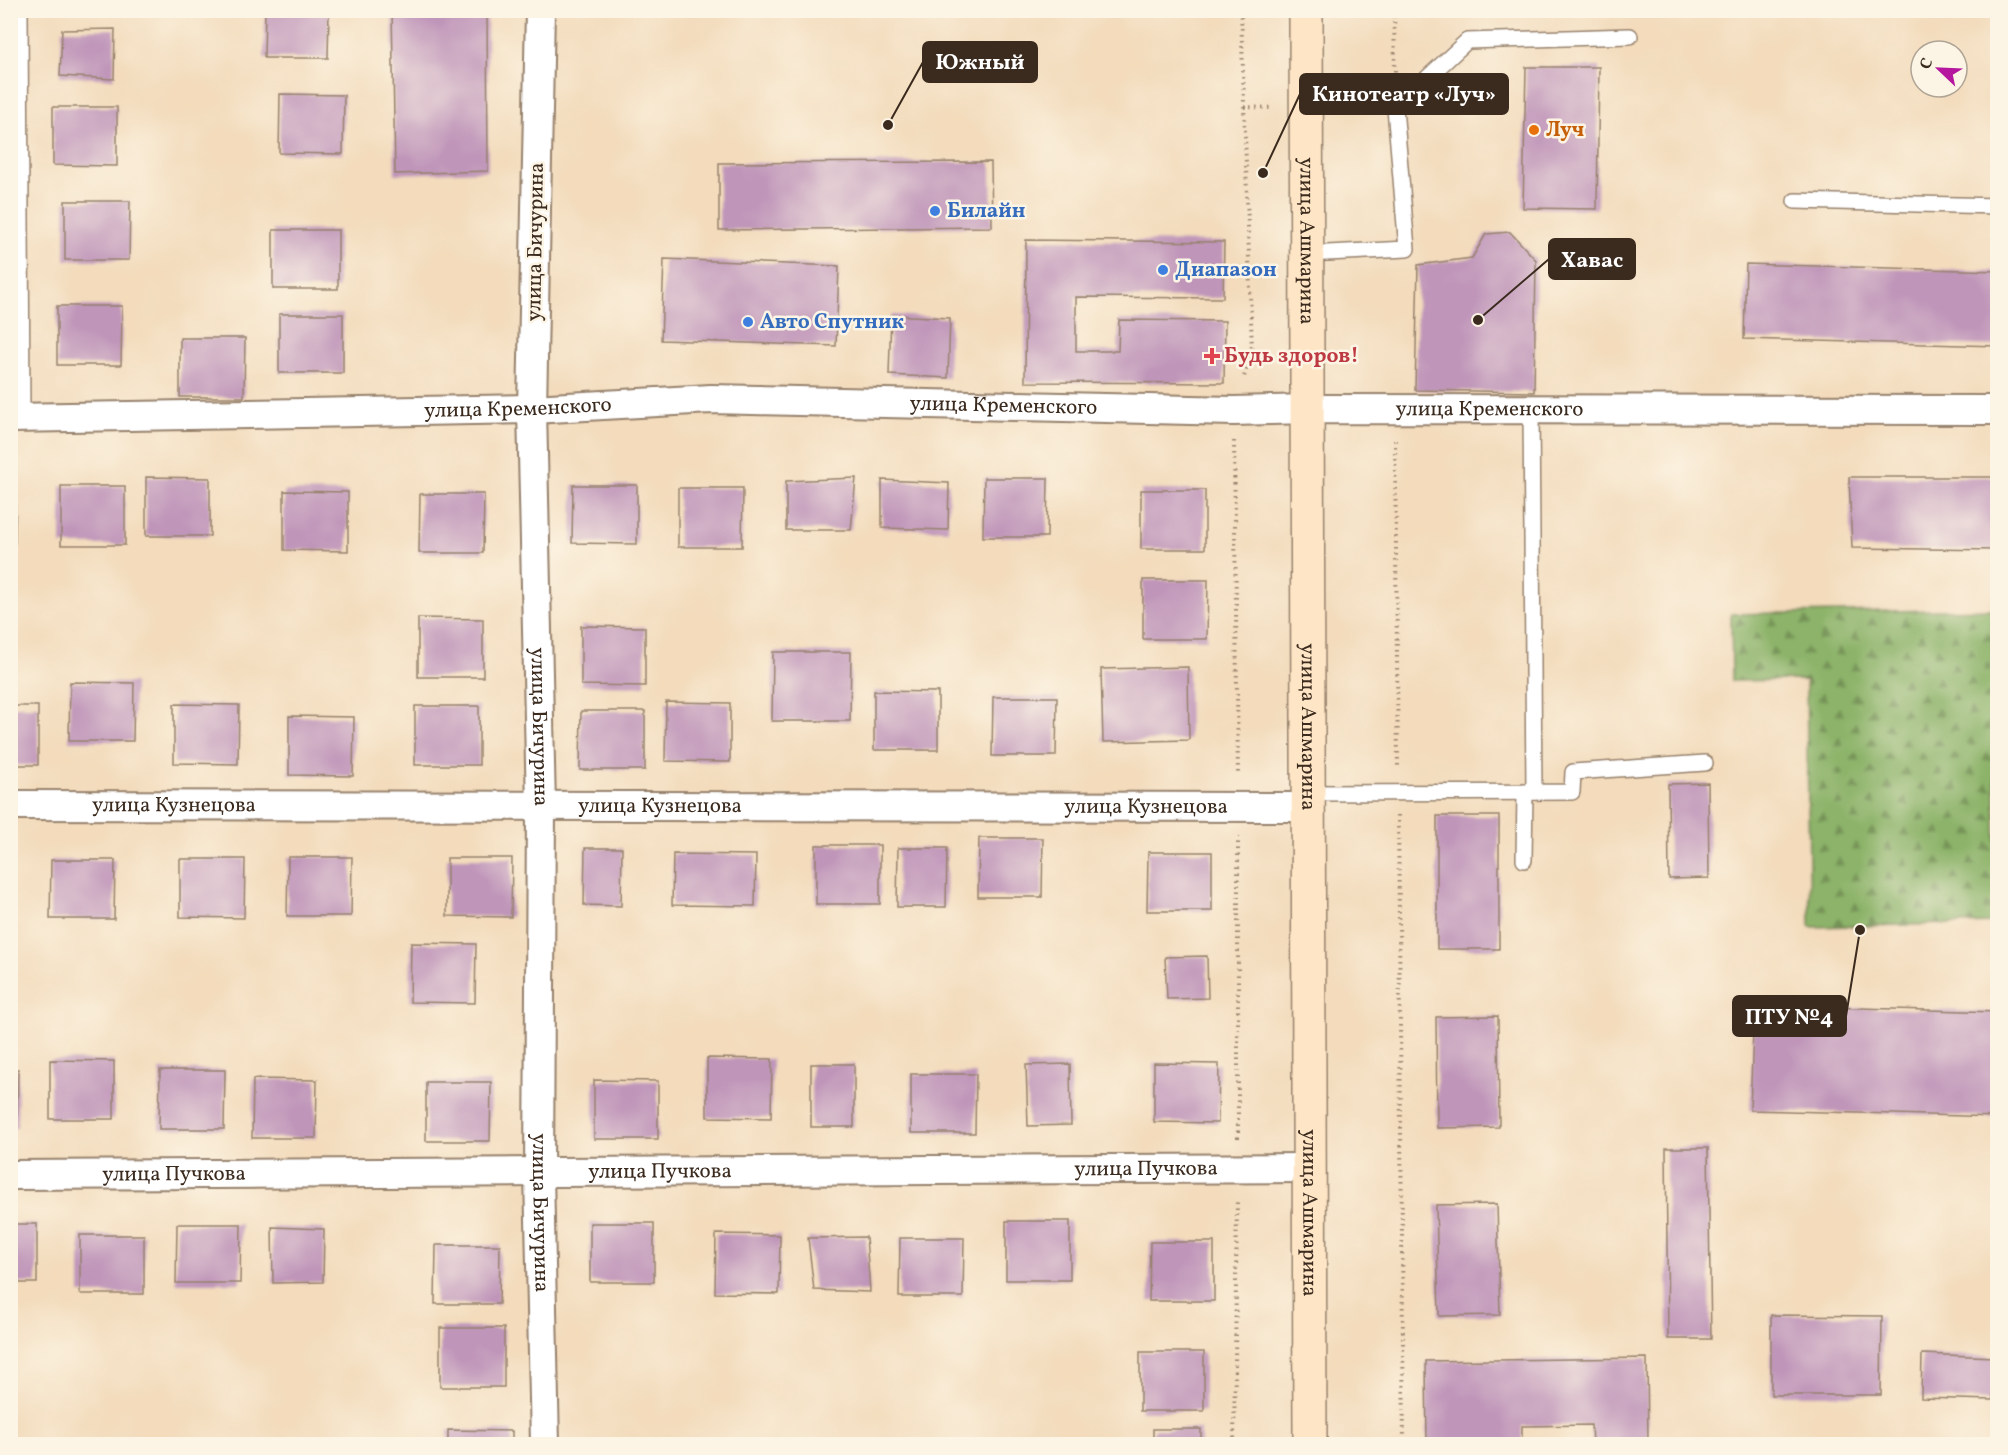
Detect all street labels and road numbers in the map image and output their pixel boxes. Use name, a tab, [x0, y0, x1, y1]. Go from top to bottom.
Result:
street label: улица Ашмарина	[1292, 157, 1321, 325]
street label: улица Бичурина	[520, 162, 552, 322]
street label: улица Кременского	[909, 389, 1098, 422]
street label: улица Кременского	[424, 390, 612, 425]
street label: улица Кременского	[1396, 395, 1583, 424]
street label: улица Ашмарина	[1293, 643, 1323, 811]
street label: улица Бичурина	[523, 647, 555, 807]
street label: улица Кузнецова	[92, 791, 256, 820]
street label: улица Кузнецова	[578, 791, 742, 821]
street label: улица Кузнецова	[1064, 792, 1228, 821]
street label: улица Ашмарина	[1295, 1129, 1324, 1297]
street label: улица Бичурина	[524, 1133, 556, 1293]
street label: улица Пучкова	[1074, 1154, 1218, 1184]
street label: улица Пучкова	[588, 1157, 732, 1186]
street label: улица Пучкова	[102, 1159, 246, 1189]

